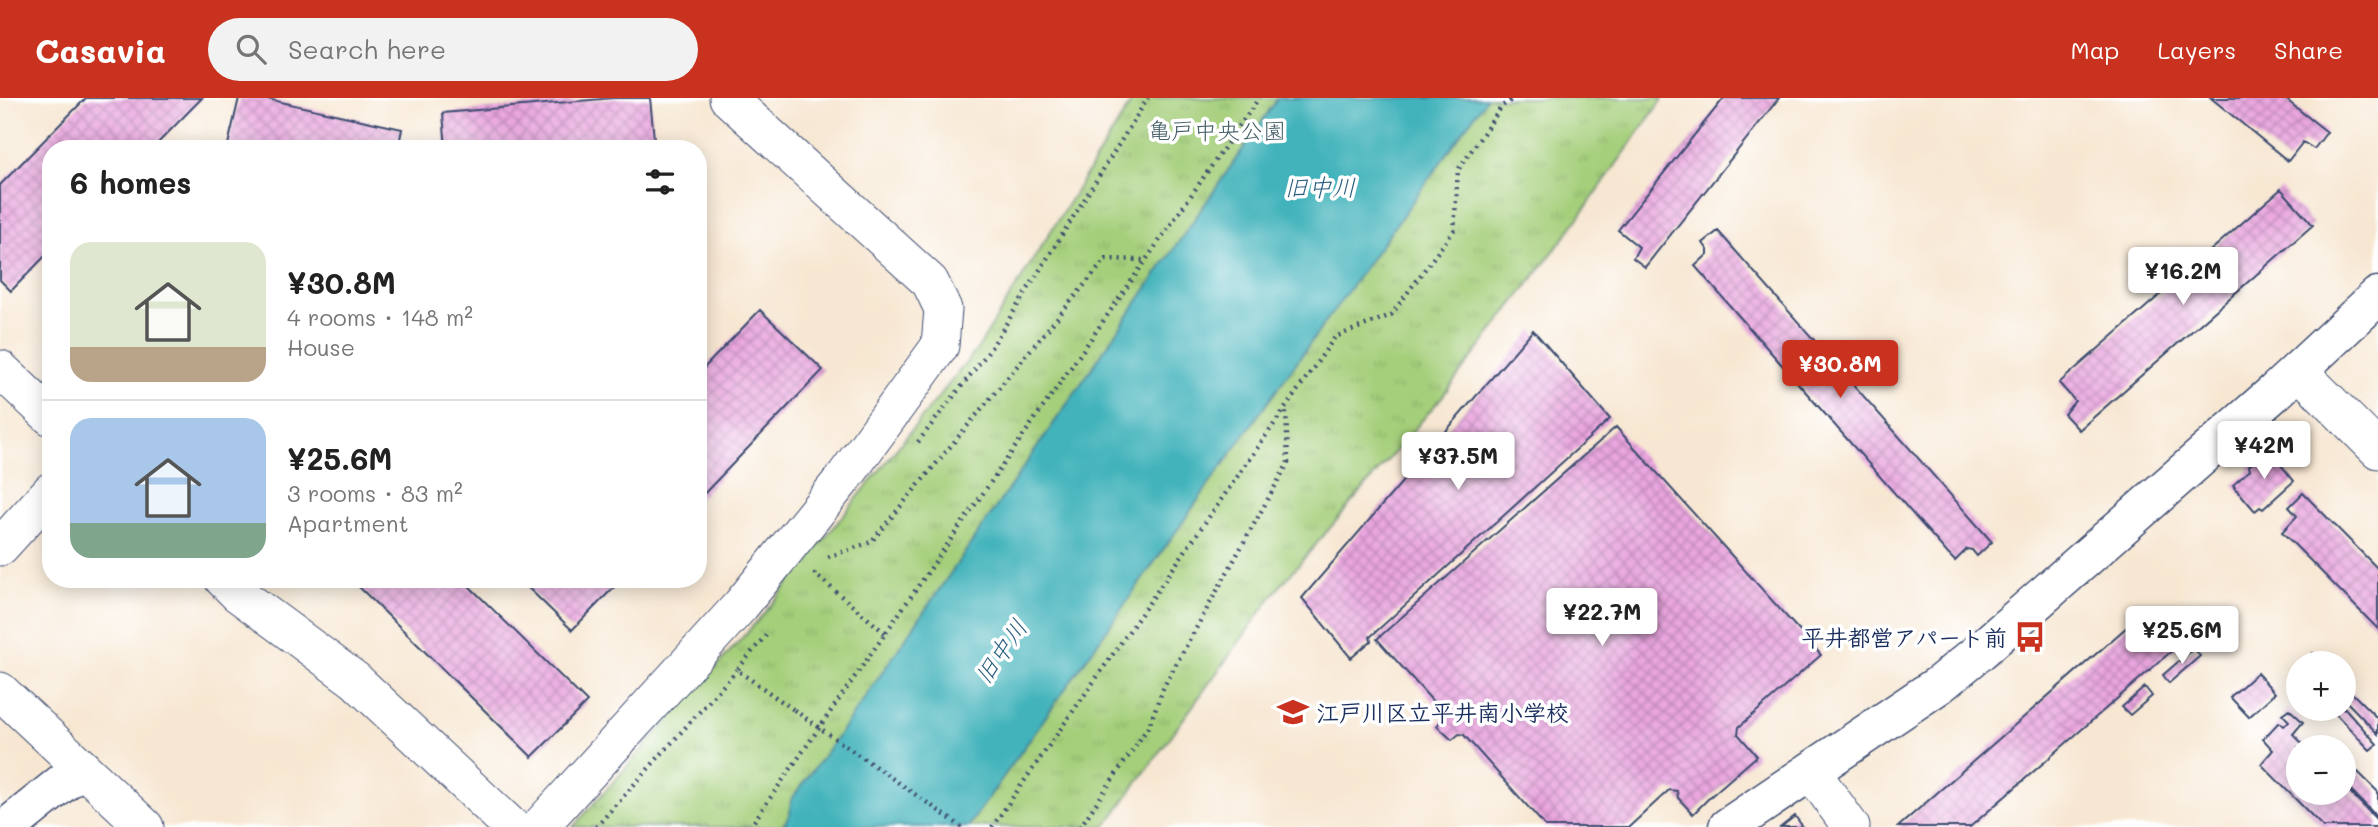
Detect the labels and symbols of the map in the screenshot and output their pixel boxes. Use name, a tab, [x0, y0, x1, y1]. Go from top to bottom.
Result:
park label: 亀戸中央公園	[1148, 115, 1286, 145]
water label: 旧中川	[1284, 171, 1356, 202]
pin: ¥16.2M	[2126, 248, 2240, 307]
pin: ¥30.8M	[1783, 341, 1897, 400]
pin: ¥42M	[2223, 422, 2305, 481]
pin: ¥37.5M	[1401, 432, 1515, 492]
pin: ¥22.7M	[1545, 588, 1659, 648]
pin: ¥25.6M	[2125, 606, 2239, 666]
water label: 旧中川	[967, 613, 1033, 689]
bus stop icon: 平井都営アパート前	[2013, 620, 2047, 654]
place label: 平井都営アパート前	[1801, 622, 2007, 652]
school or university icon: 江戸川区立平井南小学校	[1276, 695, 1310, 729]
place label: 江戸川区立平井南小学校	[1316, 697, 1569, 727]

